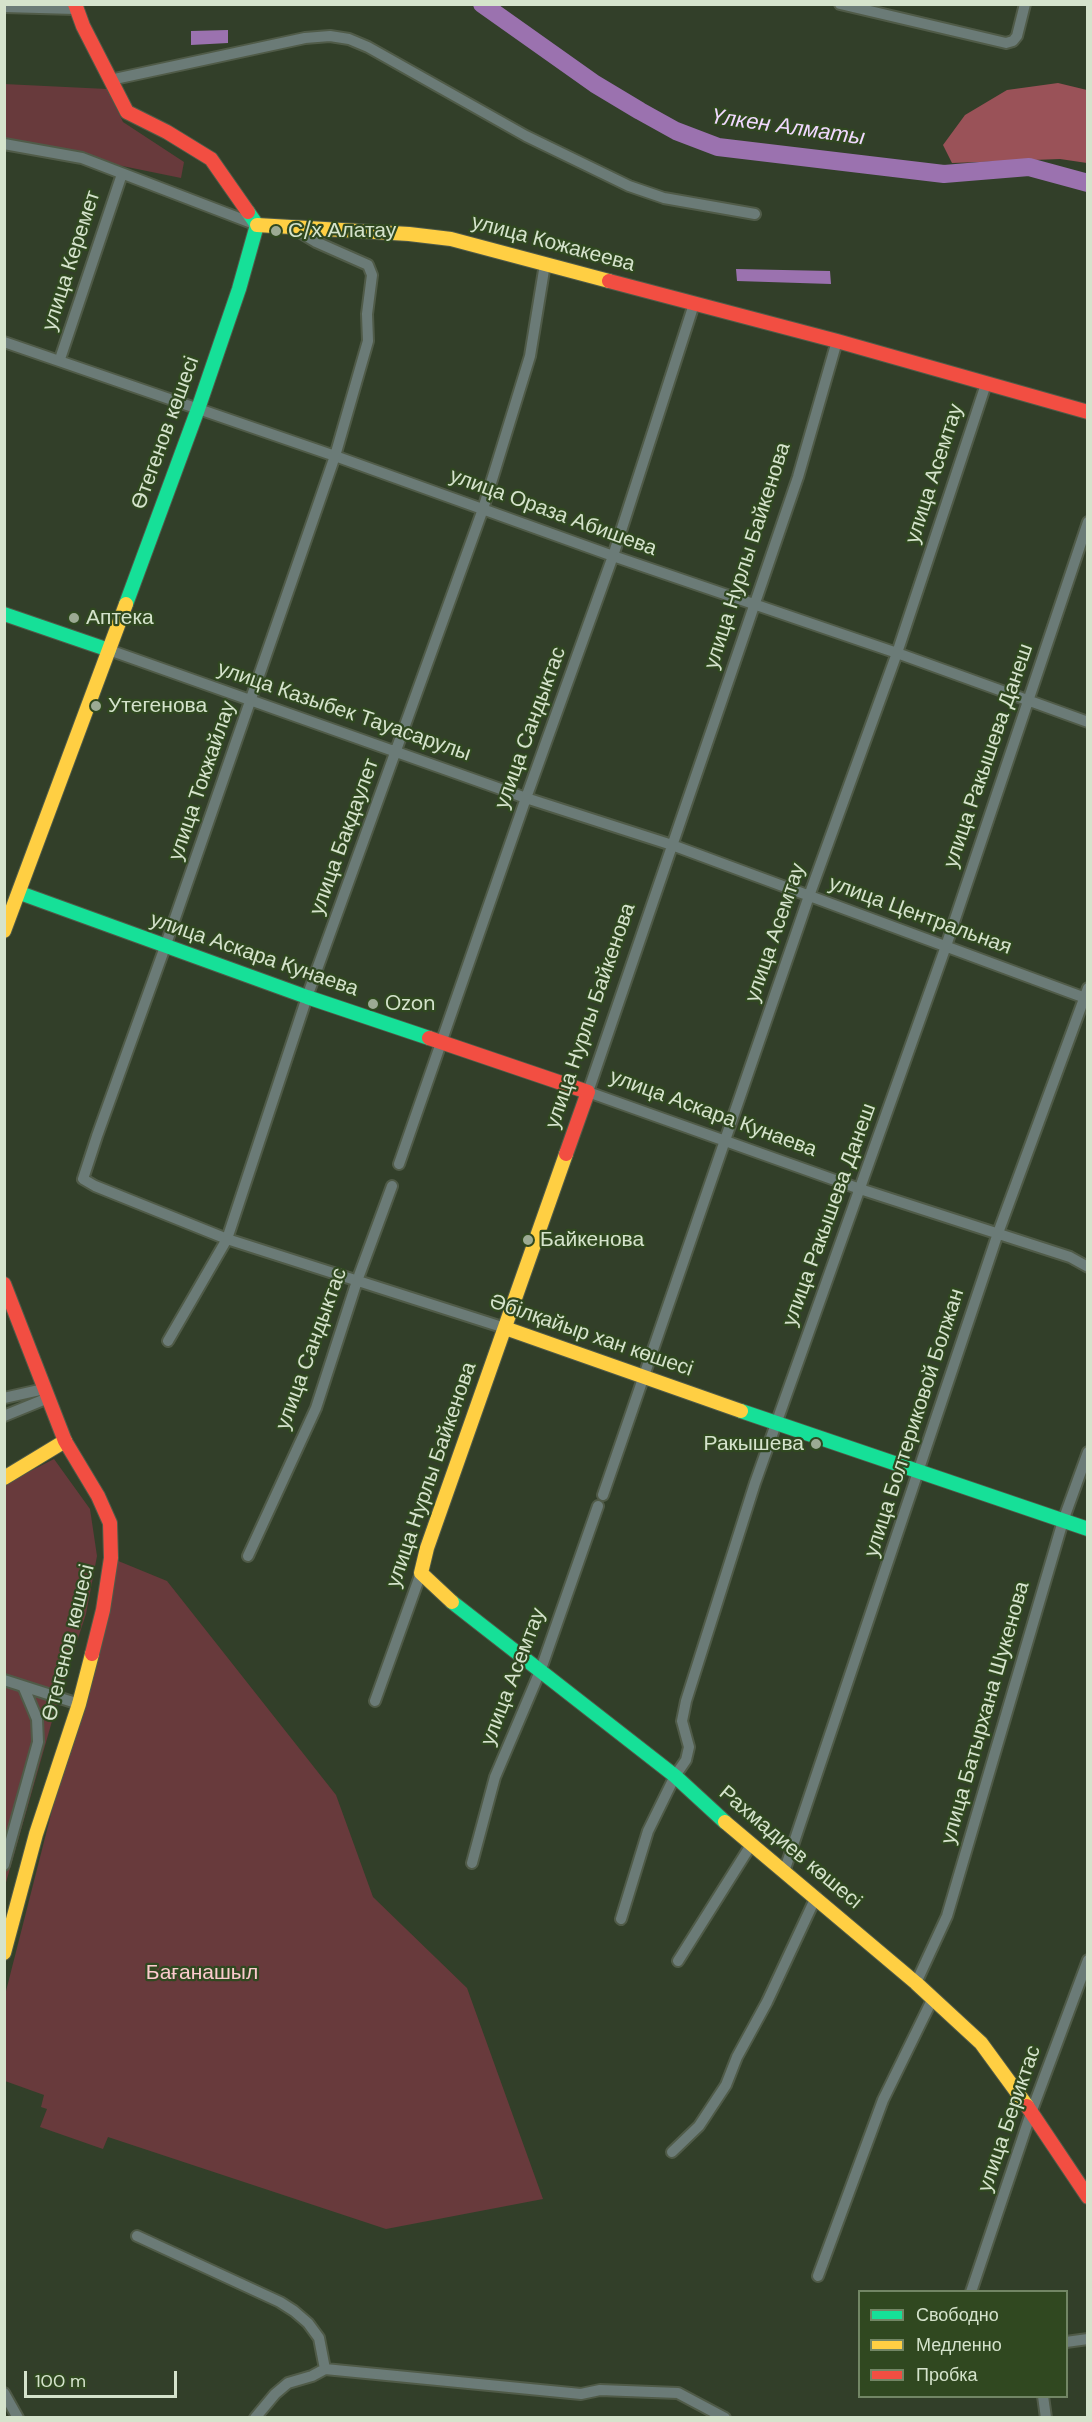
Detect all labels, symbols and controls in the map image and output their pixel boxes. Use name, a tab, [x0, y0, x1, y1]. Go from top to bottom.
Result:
water label: Үлкен Алматы	[710, 104, 866, 152]
street label: улица Керемет	[38, 188, 106, 334]
street label: улица Кожакеева	[469, 210, 637, 278]
place label: С/х Алатау	[288, 218, 396, 244]
marker: С/х Алатау	[269, 224, 283, 238]
street label: Өтегенов көшесі	[127, 353, 205, 513]
street label: улица Асемтау	[901, 401, 969, 547]
street label: улица Нурлы Байкенова	[699, 439, 797, 673]
street label: улица Ораза Абишева	[446, 464, 660, 562]
place label: Аптека	[86, 605, 154, 631]
marker: Аптека	[67, 611, 81, 625]
street label: улица Ракышева Данеш	[939, 641, 1039, 871]
street label: улица Сандыктас	[490, 644, 572, 812]
street label: улица Казыбек Тауасарулы	[214, 657, 474, 767]
place label: Утегенова	[108, 693, 207, 719]
street label: улица Токжайлау	[164, 698, 242, 864]
marker: Утегенова	[89, 699, 103, 713]
street label: улица Бакдаулет	[305, 755, 385, 919]
street label: улица Асемтау	[740, 860, 812, 1006]
street label: улица Центральная	[825, 871, 1015, 961]
street label: улица Нурлы Байкенова	[541, 900, 641, 1132]
street label: улица Аскара Кунаева	[147, 908, 361, 1002]
place label: Ozon	[385, 991, 435, 1017]
marker: Ozon	[366, 997, 380, 1011]
street label: улица Аскара Кунаева	[606, 1065, 820, 1163]
street label: улица Ракышева Данеш	[778, 1100, 882, 1330]
place label: Байкенова	[540, 1227, 644, 1253]
marker: Байкенова	[521, 1233, 535, 1247]
street label: улица Сандыктас	[271, 1265, 353, 1433]
street label: улица Болтериковой Болжан	[860, 1286, 970, 1560]
street label: Әбілқайыр хан көшесі	[486, 1289, 696, 1383]
street label: улица Нурлы Байкенова	[382, 1359, 482, 1591]
place label: Ракышева	[704, 1431, 804, 1457]
marker: Ракышева	[809, 1437, 823, 1451]
street label: Өтегенов көшесі	[37, 1562, 101, 1724]
street label: улица Батырхана Шукенова	[936, 1579, 1036, 1847]
street label: улица Асемтау	[476, 1605, 552, 1749]
street label: Рахмадиев көшесі	[714, 1781, 866, 1915]
park label: Бағанашыл	[146, 1960, 258, 1986]
street label: улица Бериктас	[973, 2042, 1047, 2196]
legend	[858, 2290, 1068, 2398]
text: Свободно	[916, 2303, 999, 2327]
text: Медленно	[916, 2333, 1002, 2357]
scale bar	[27, 2359, 180, 2397]
text: Пробка	[916, 2363, 978, 2387]
text: 100 m	[35, 2369, 86, 2393]

